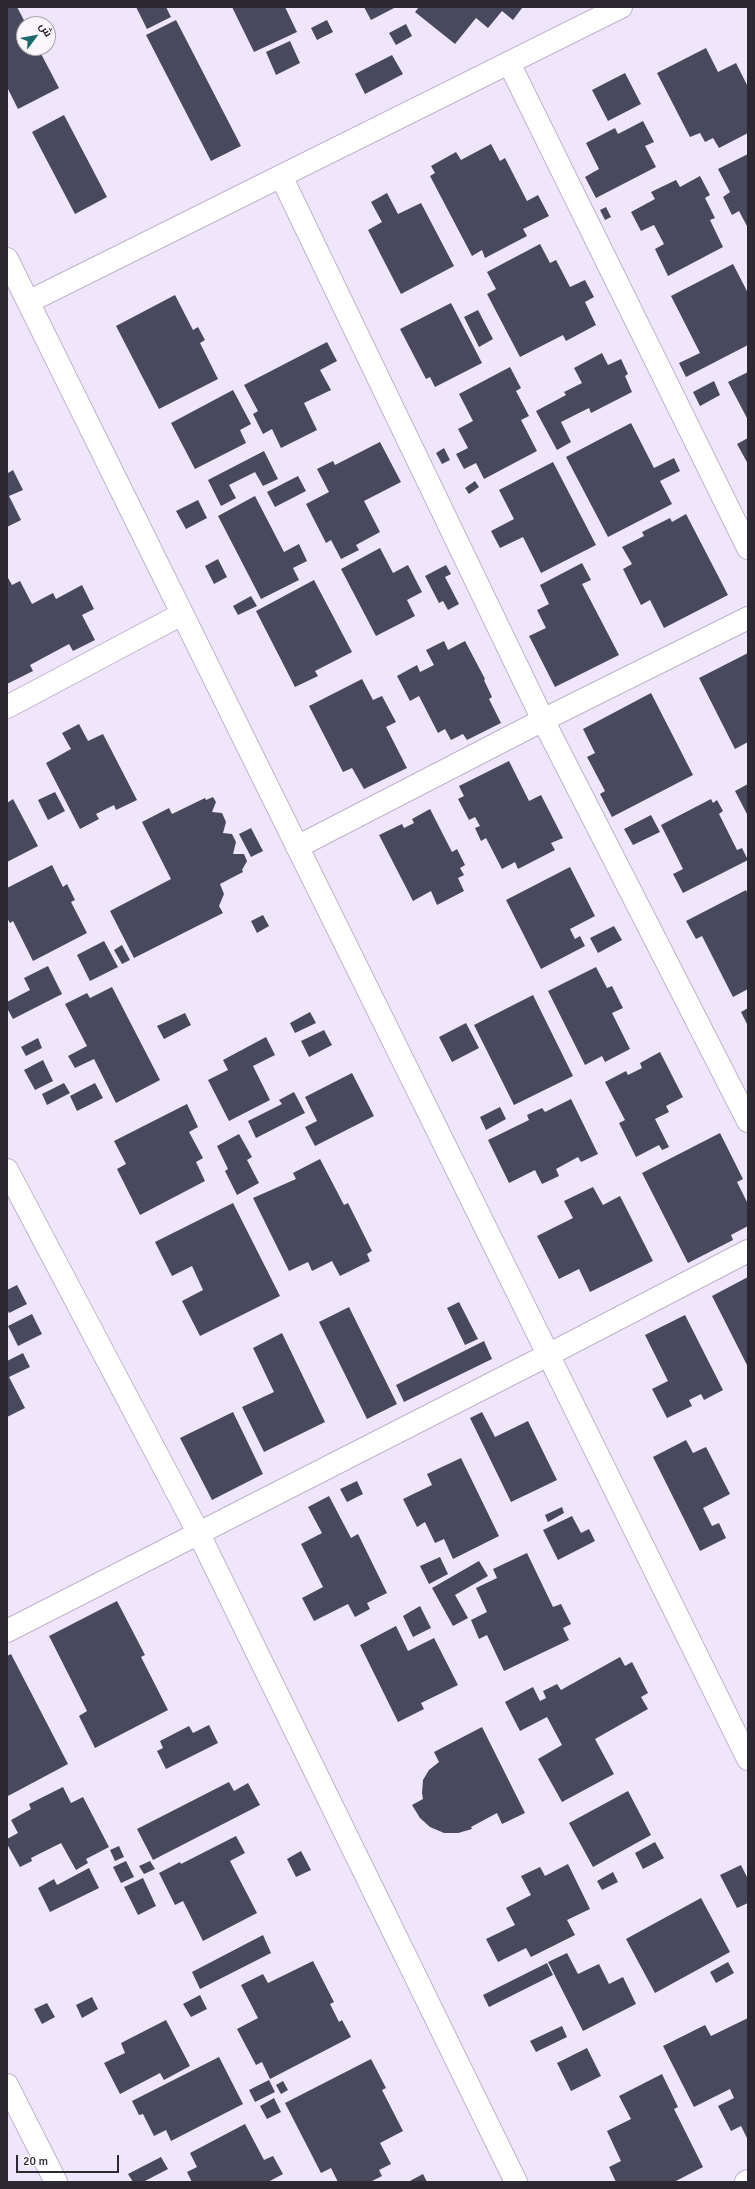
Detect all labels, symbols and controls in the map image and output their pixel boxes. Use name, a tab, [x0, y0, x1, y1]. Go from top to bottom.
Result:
north arrow	[16, 16, 56, 56]
text: ش	[36, 20, 55, 39]
scale bar	[18, 2147, 121, 2173]
text: 20 m	[23, 2154, 48, 2169]

